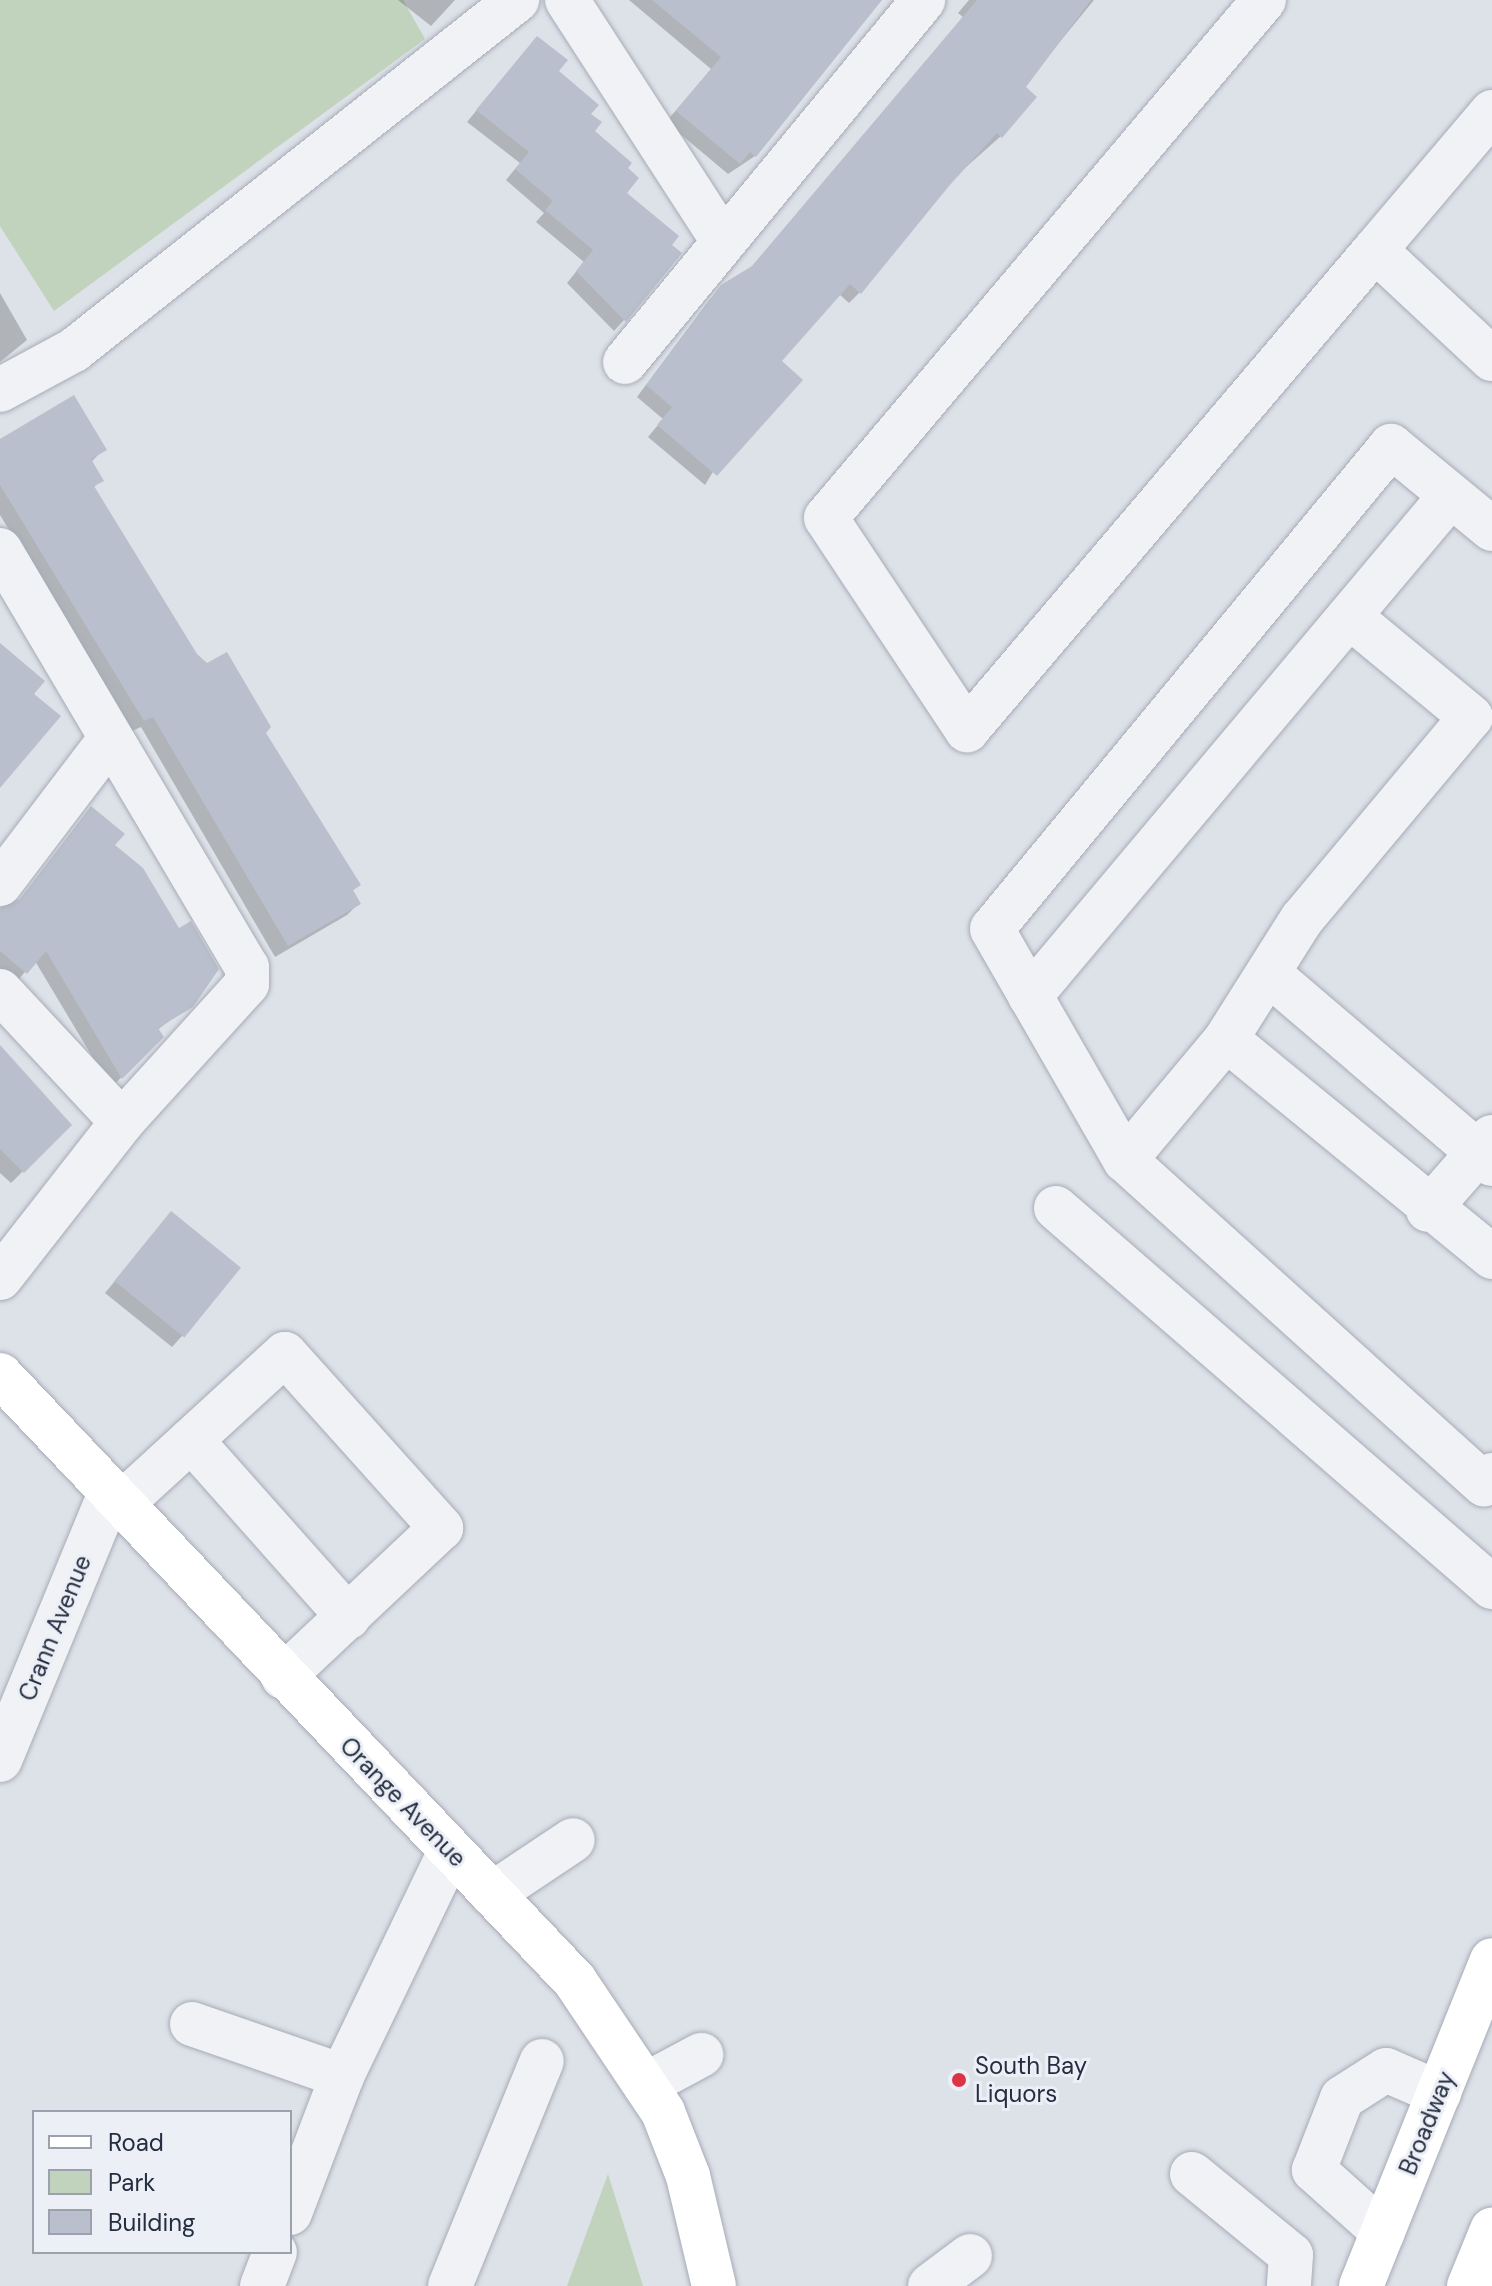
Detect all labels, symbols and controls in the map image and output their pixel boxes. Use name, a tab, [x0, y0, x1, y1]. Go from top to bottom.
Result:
street label: Crann Avenue	[13, 1551, 97, 1705]
street label: Orange Avenue	[334, 1731, 472, 1873]
place label: South Bay Liquors	[975, 2052, 1087, 2108]
street label: Broadway	[1393, 2067, 1461, 2179]
marker: South Bay Liquors	[950, 2071, 968, 2089]
legend	[32, 2110, 292, 2254]
text: Road	[108, 2127, 164, 2158]
text: Park	[108, 2167, 155, 2198]
text: Building	[108, 2207, 195, 2238]

